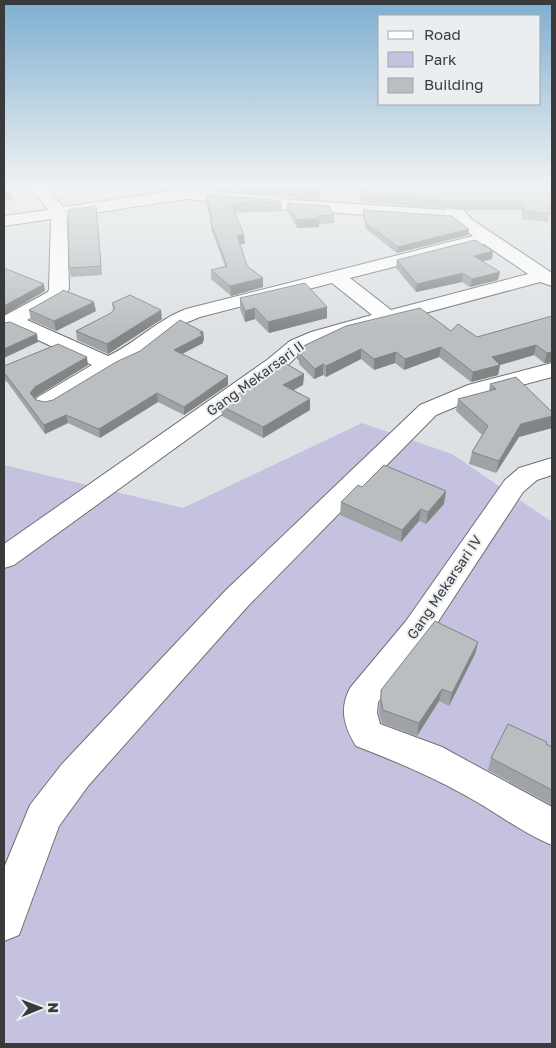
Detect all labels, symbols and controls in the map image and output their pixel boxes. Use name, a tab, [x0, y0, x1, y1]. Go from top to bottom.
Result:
legend	[378, 15, 541, 105]
text: Road	[424, 25, 461, 43]
text: Park	[424, 50, 457, 68]
text: Building	[424, 75, 484, 93]
street label: Gang Mekarsari II	[203, 337, 307, 419]
street label: Gang Mekarsari IV	[403, 531, 485, 642]
north arrow	[15, 983, 65, 1033]
text: N	[45, 1002, 62, 1013]

